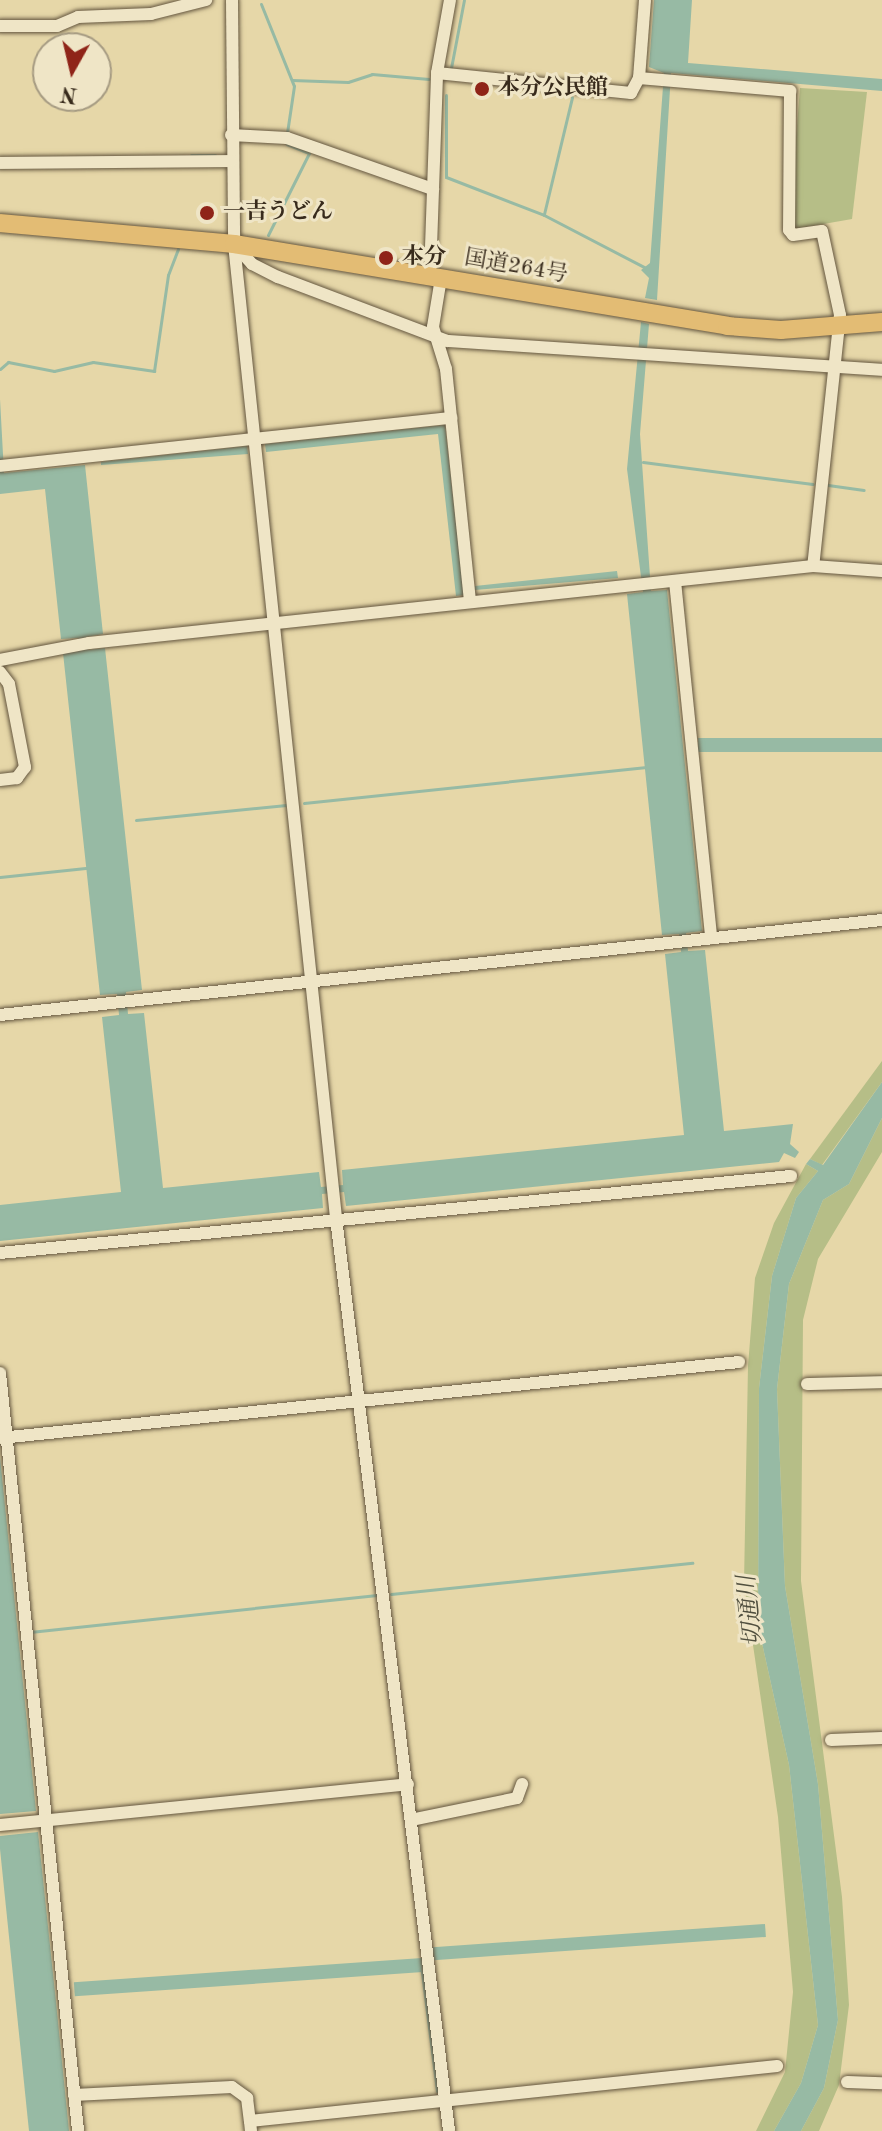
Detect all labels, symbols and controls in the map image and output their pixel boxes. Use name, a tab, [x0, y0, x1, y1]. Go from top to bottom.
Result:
north arrow	[32, 32, 112, 112]
place label: 本分公民館	[498, 76, 608, 102]
marker: 本分公民館	[473, 80, 491, 98]
text: N	[59, 82, 79, 106]
place label: 一吉うどん	[223, 200, 333, 226]
marker: 一吉うどん	[198, 204, 216, 222]
place label: 本分	[402, 245, 446, 271]
street label: 国道264号	[462, 245, 570, 289]
marker: 本分	[377, 249, 395, 267]
water label: 切通川	[734, 1574, 770, 1648]

